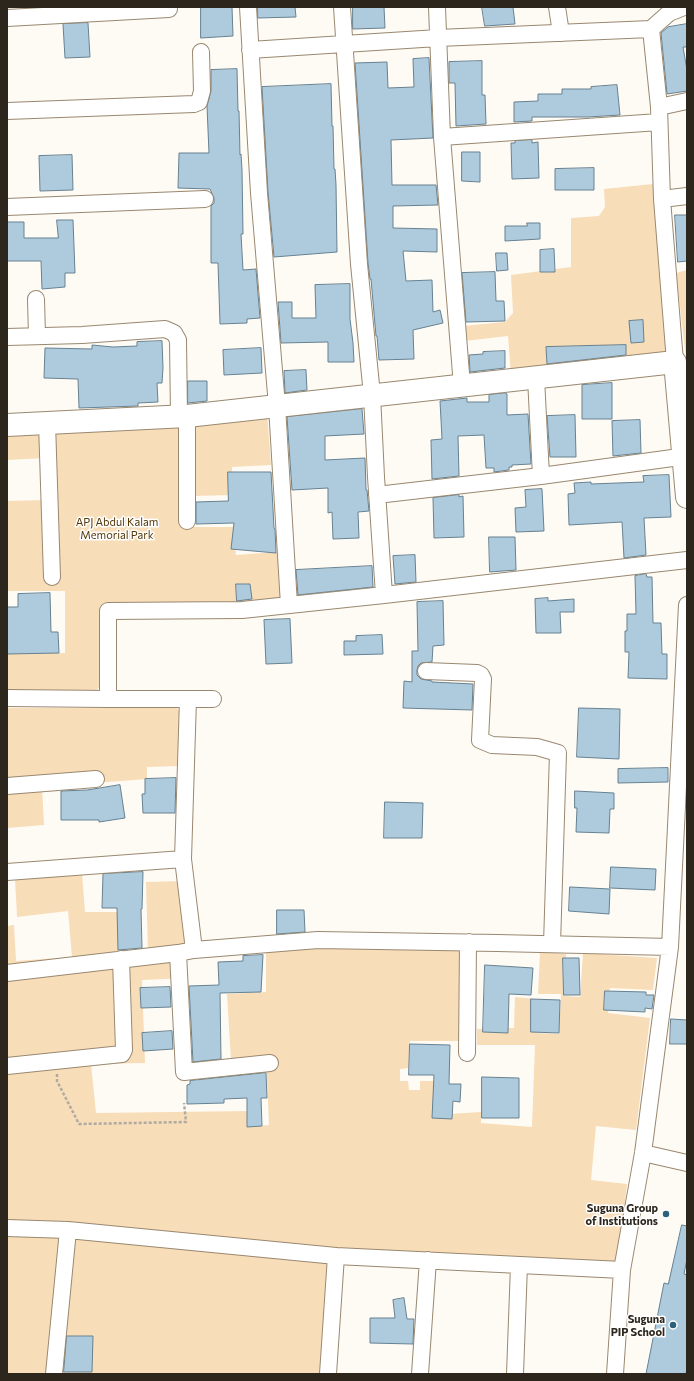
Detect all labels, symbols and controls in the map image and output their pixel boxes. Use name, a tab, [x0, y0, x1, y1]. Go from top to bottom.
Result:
park label: APJ Abdul Kalam Memorial Park	[76, 515, 158, 541]
place label: Suguna Group of Institutions	[586, 1201, 658, 1227]
marker: Suguna Group of Institutions	[661, 1209, 671, 1219]
place label: Suguna PIP School	[611, 1312, 665, 1338]
marker: Suguna PIP School	[668, 1320, 678, 1330]

